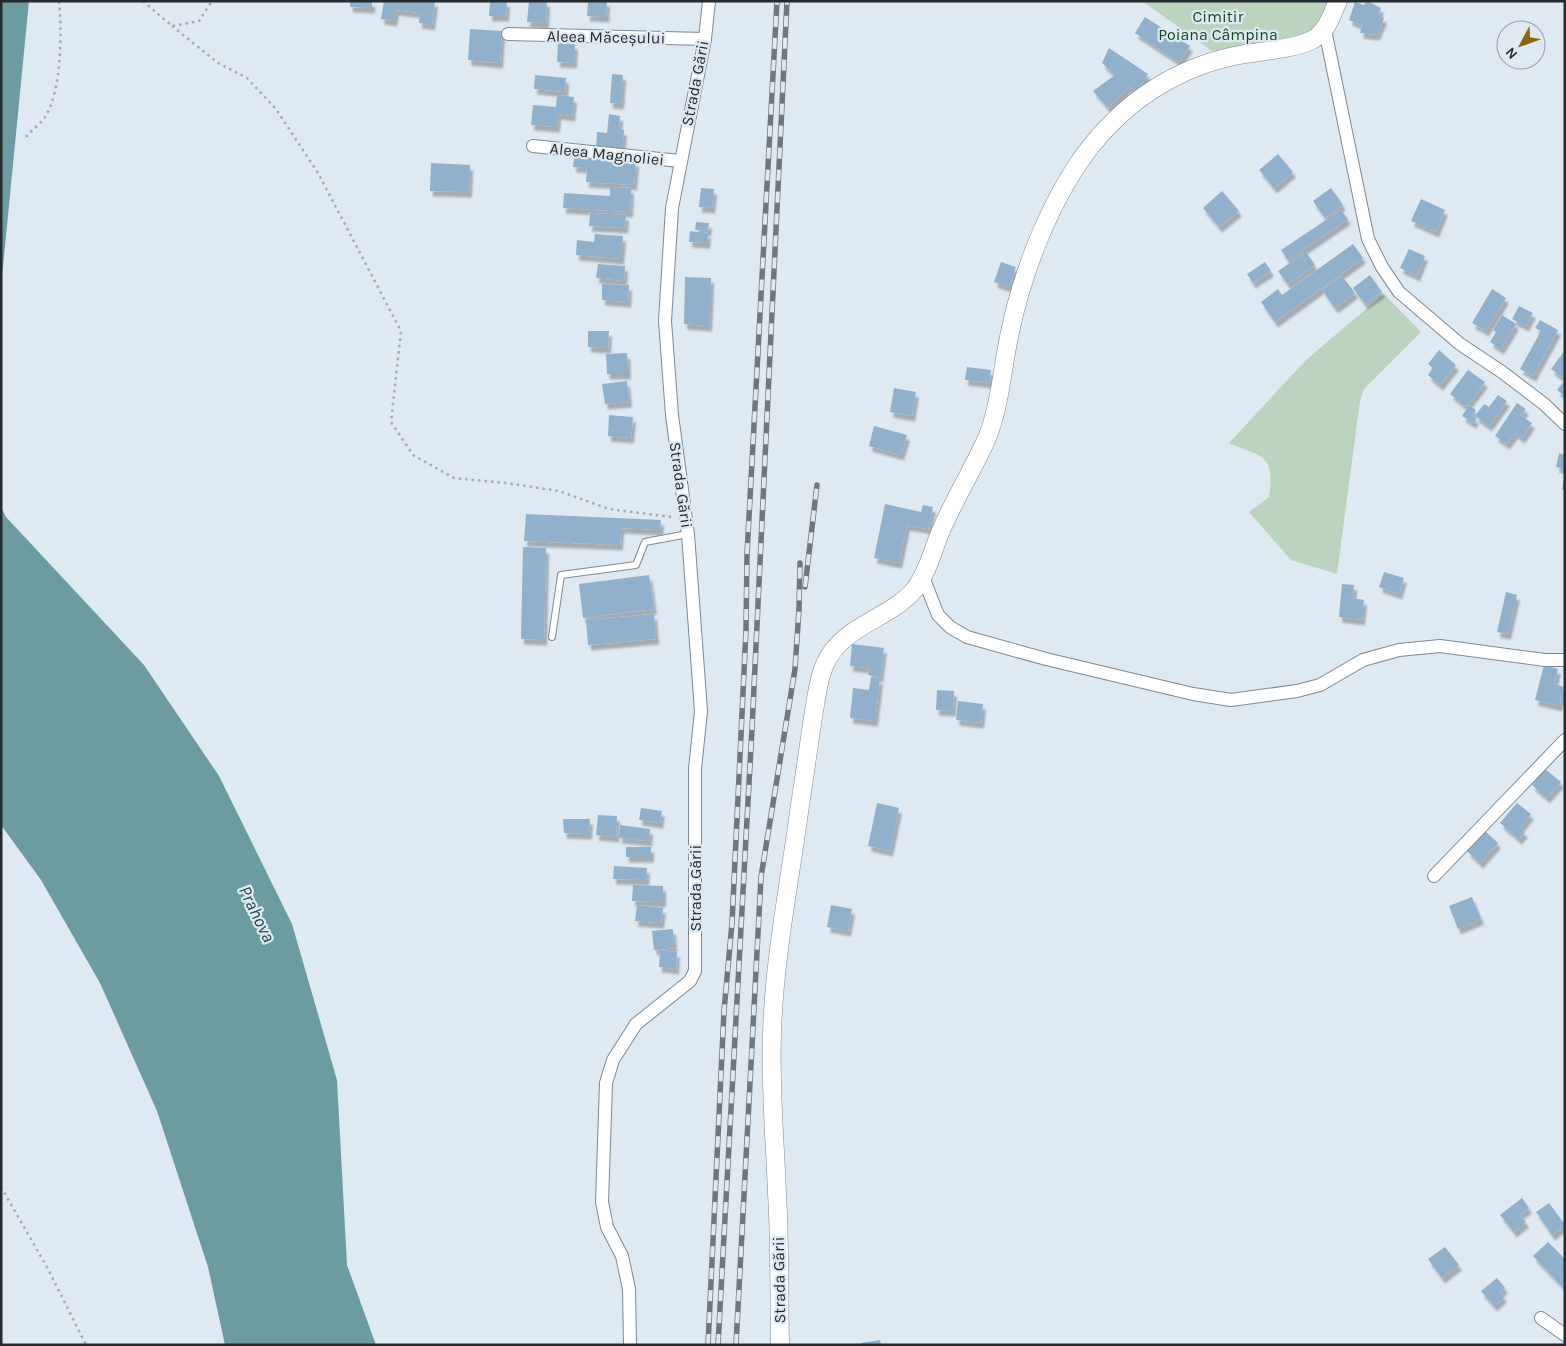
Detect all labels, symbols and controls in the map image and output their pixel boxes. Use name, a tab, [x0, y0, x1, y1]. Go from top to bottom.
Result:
park label: Cimitir Poiana Câmpina	[1158, 7, 1278, 44]
north arrow	[1496, 20, 1546, 70]
street label: Aleea Măceșului	[547, 26, 665, 48]
street label: Strada Gării	[677, 39, 713, 127]
text: N	[1502, 44, 1521, 63]
street label: Aleea Magnoliei	[549, 139, 665, 169]
street label: Strada Gării	[666, 441, 696, 529]
street label: Strada Gării	[686, 845, 705, 931]
water label: Prahova	[234, 882, 280, 946]
street label: Strada Gării	[769, 1236, 789, 1324]

